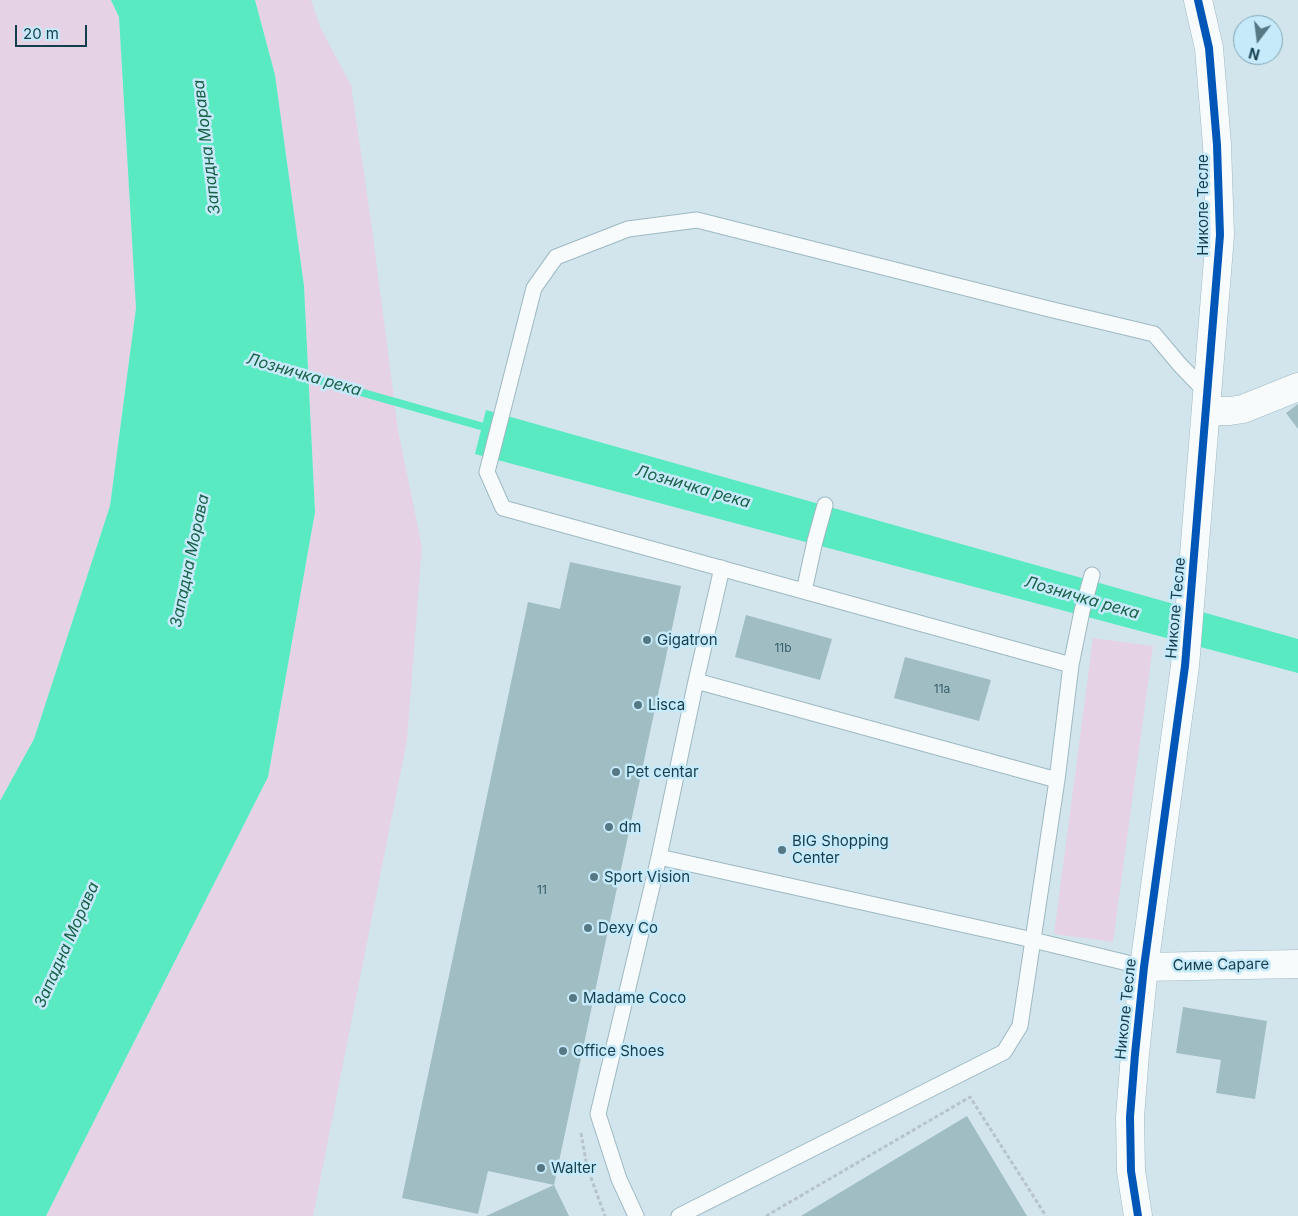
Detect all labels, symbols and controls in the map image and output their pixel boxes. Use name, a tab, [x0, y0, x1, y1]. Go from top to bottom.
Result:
scale bar	[18, 15, 90, 47]
north arrow	[1233, 15, 1283, 65]
text: 20 m	[23, 24, 59, 43]
text: N	[1247, 44, 1262, 64]
water label: Западна Морава	[189, 79, 225, 215]
street label: Николе Тесле	[1194, 154, 1212, 256]
water label: Лозничка река	[245, 349, 363, 401]
water label: Лозничка река	[634, 461, 752, 513]
water label: Западна Морава	[167, 493, 213, 629]
street label: Николе Тесле	[1163, 557, 1189, 659]
water label: Лозничка река	[1023, 572, 1141, 624]
place label: Gigatron	[657, 631, 718, 649]
marker: Gigatron	[641, 634, 653, 646]
house number: 11b	[774, 641, 792, 655]
house number: 11a	[934, 682, 950, 696]
place label: Lisca	[648, 696, 685, 714]
marker: Lisca	[632, 699, 644, 711]
place label: Pet centar	[626, 763, 699, 781]
marker: Pet centar	[610, 766, 622, 778]
place label: dm	[619, 818, 641, 836]
marker: dm	[603, 821, 615, 833]
place label: BIG Shopping Center	[792, 832, 889, 867]
marker: BIG Shopping Center	[776, 844, 788, 856]
place label: Sport Vision	[604, 868, 690, 886]
marker: Sport Vision	[588, 871, 600, 883]
water label: Западна Морава	[31, 879, 103, 1011]
house number: 11	[537, 883, 547, 897]
place label: Dexy Co	[598, 919, 658, 937]
marker: Dexy Co	[582, 922, 594, 934]
street label: Симе Сараге	[1173, 955, 1269, 975]
street label: Николе Тесле	[1112, 958, 1140, 1060]
place label: Madame Coco	[583, 989, 686, 1007]
marker: Madame Coco	[567, 992, 579, 1004]
place label: Office Shoes	[573, 1042, 664, 1060]
marker: Office Shoes	[557, 1045, 569, 1057]
place label: Walter	[551, 1159, 596, 1177]
marker: Walter	[535, 1162, 547, 1174]

